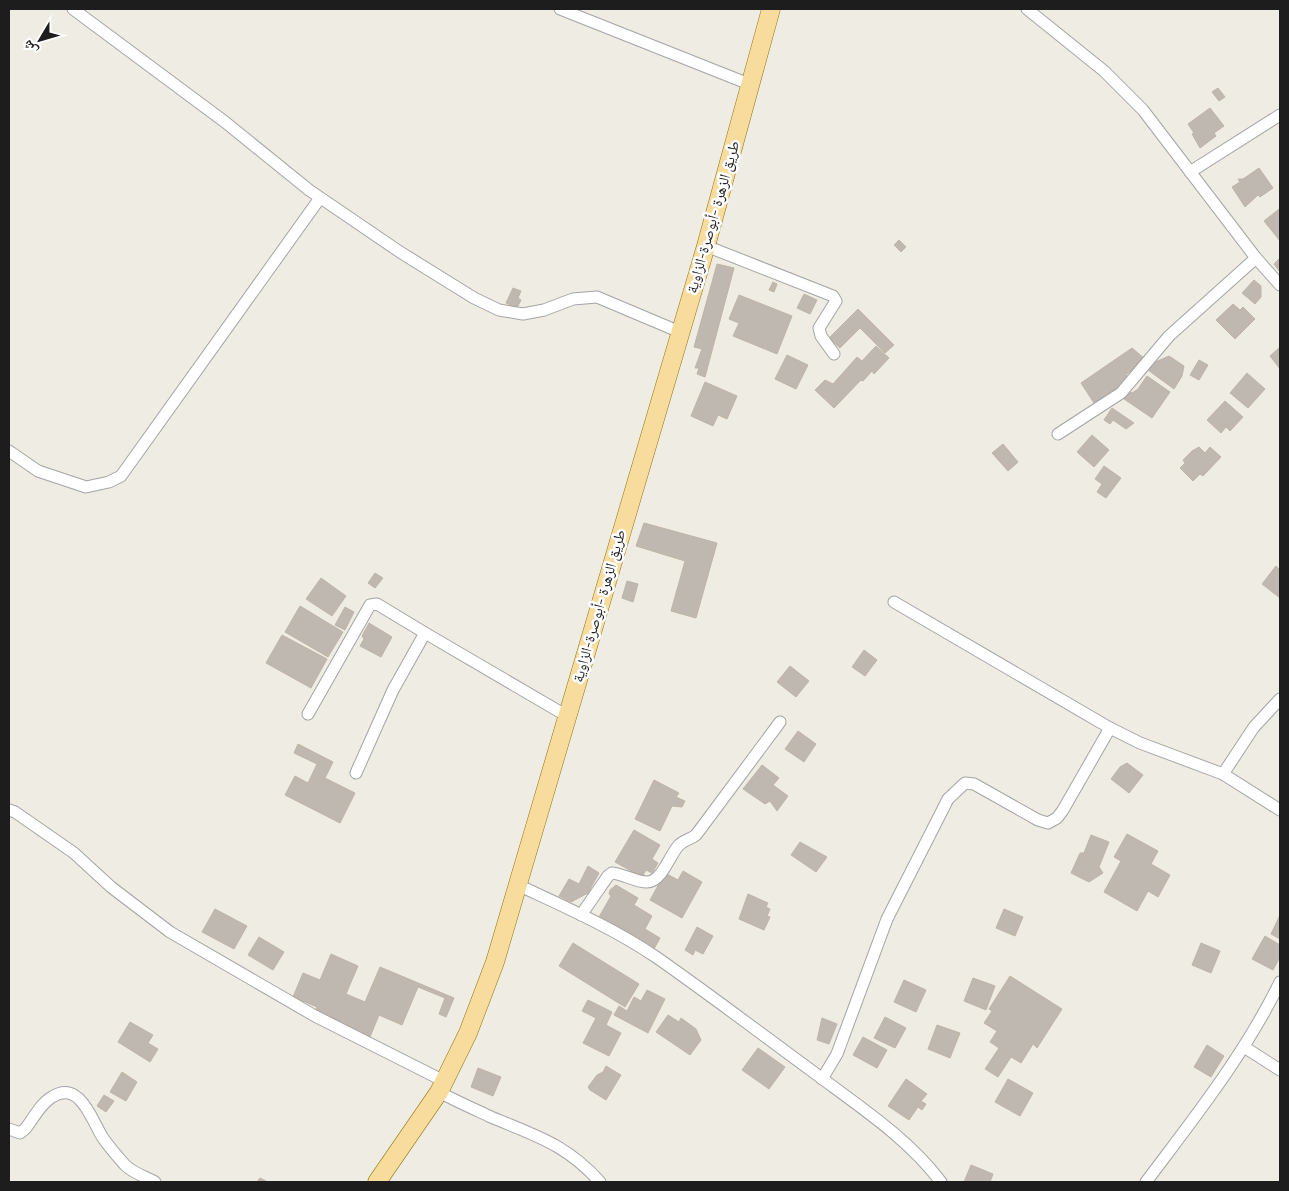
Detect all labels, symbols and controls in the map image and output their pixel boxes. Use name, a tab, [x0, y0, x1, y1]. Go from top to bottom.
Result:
north arrow	[15, 15, 65, 65]
text: ش	[19, 36, 41, 59]
street label: طريق الزهرة -أبوصرة-الزاوية	[683, 139, 744, 296]
street label: طريق الزهرة -أبوصرة-الزاوية	[569, 528, 630, 685]

